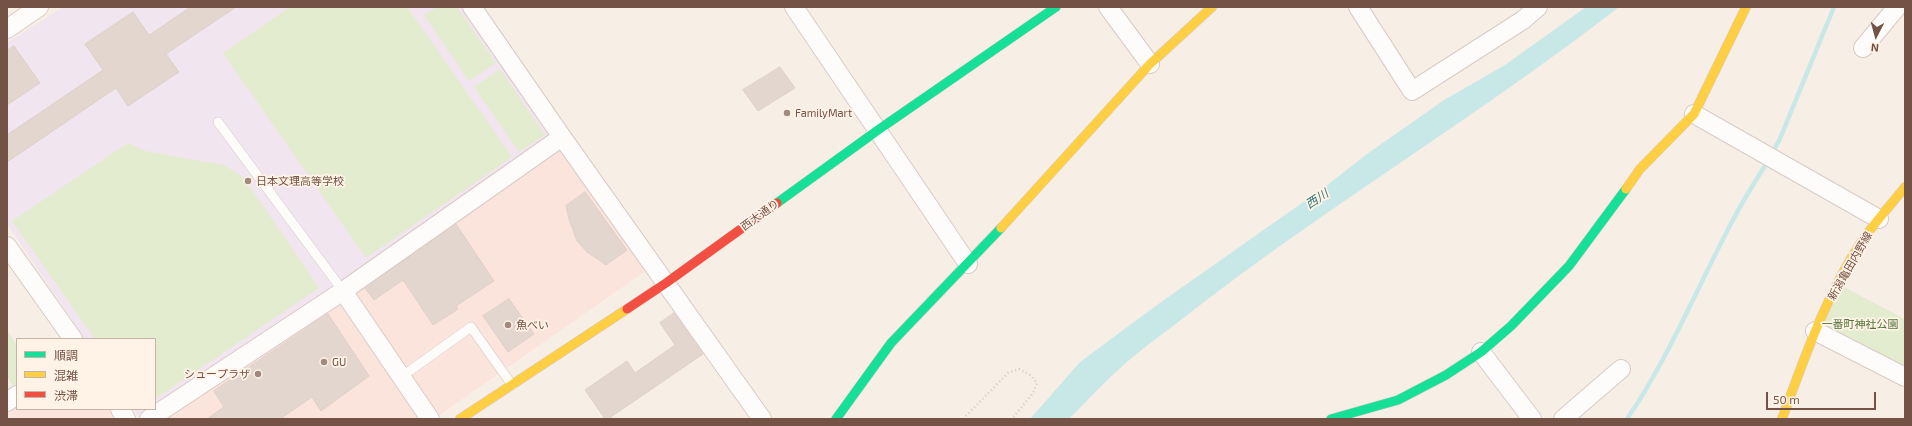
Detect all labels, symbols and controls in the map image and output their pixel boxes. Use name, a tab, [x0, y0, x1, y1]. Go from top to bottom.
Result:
north arrow	[1856, 16, 1896, 56]
text: N	[1870, 42, 1879, 55]
place label: FamilyMart	[795, 106, 852, 120]
marker: FamilyMart	[782, 108, 792, 118]
place label: 日本文理高等学校	[256, 174, 344, 188]
marker: 日本文理高等学校	[243, 176, 253, 186]
water label: 西川	[1303, 186, 1331, 212]
street label: 西大通り	[738, 197, 782, 233]
street label: 新潟亀田内野線	[1825, 229, 1875, 303]
park label: 一番町神社公園	[1822, 317, 1898, 331]
place label: 魚べい	[516, 318, 549, 332]
marker: 魚べい	[503, 320, 513, 330]
legend	[16, 338, 156, 410]
text: 順調	[54, 348, 78, 362]
place label: GU	[332, 355, 346, 369]
marker: GU	[319, 357, 329, 367]
place label: シュープラザ	[184, 367, 250, 381]
text: 混雑	[54, 368, 78, 382]
marker: シュープラザ	[253, 369, 263, 379]
scale bar	[1768, 384, 1878, 410]
text: 渋滞	[54, 388, 78, 402]
text: 50 m	[1773, 392, 1800, 406]

